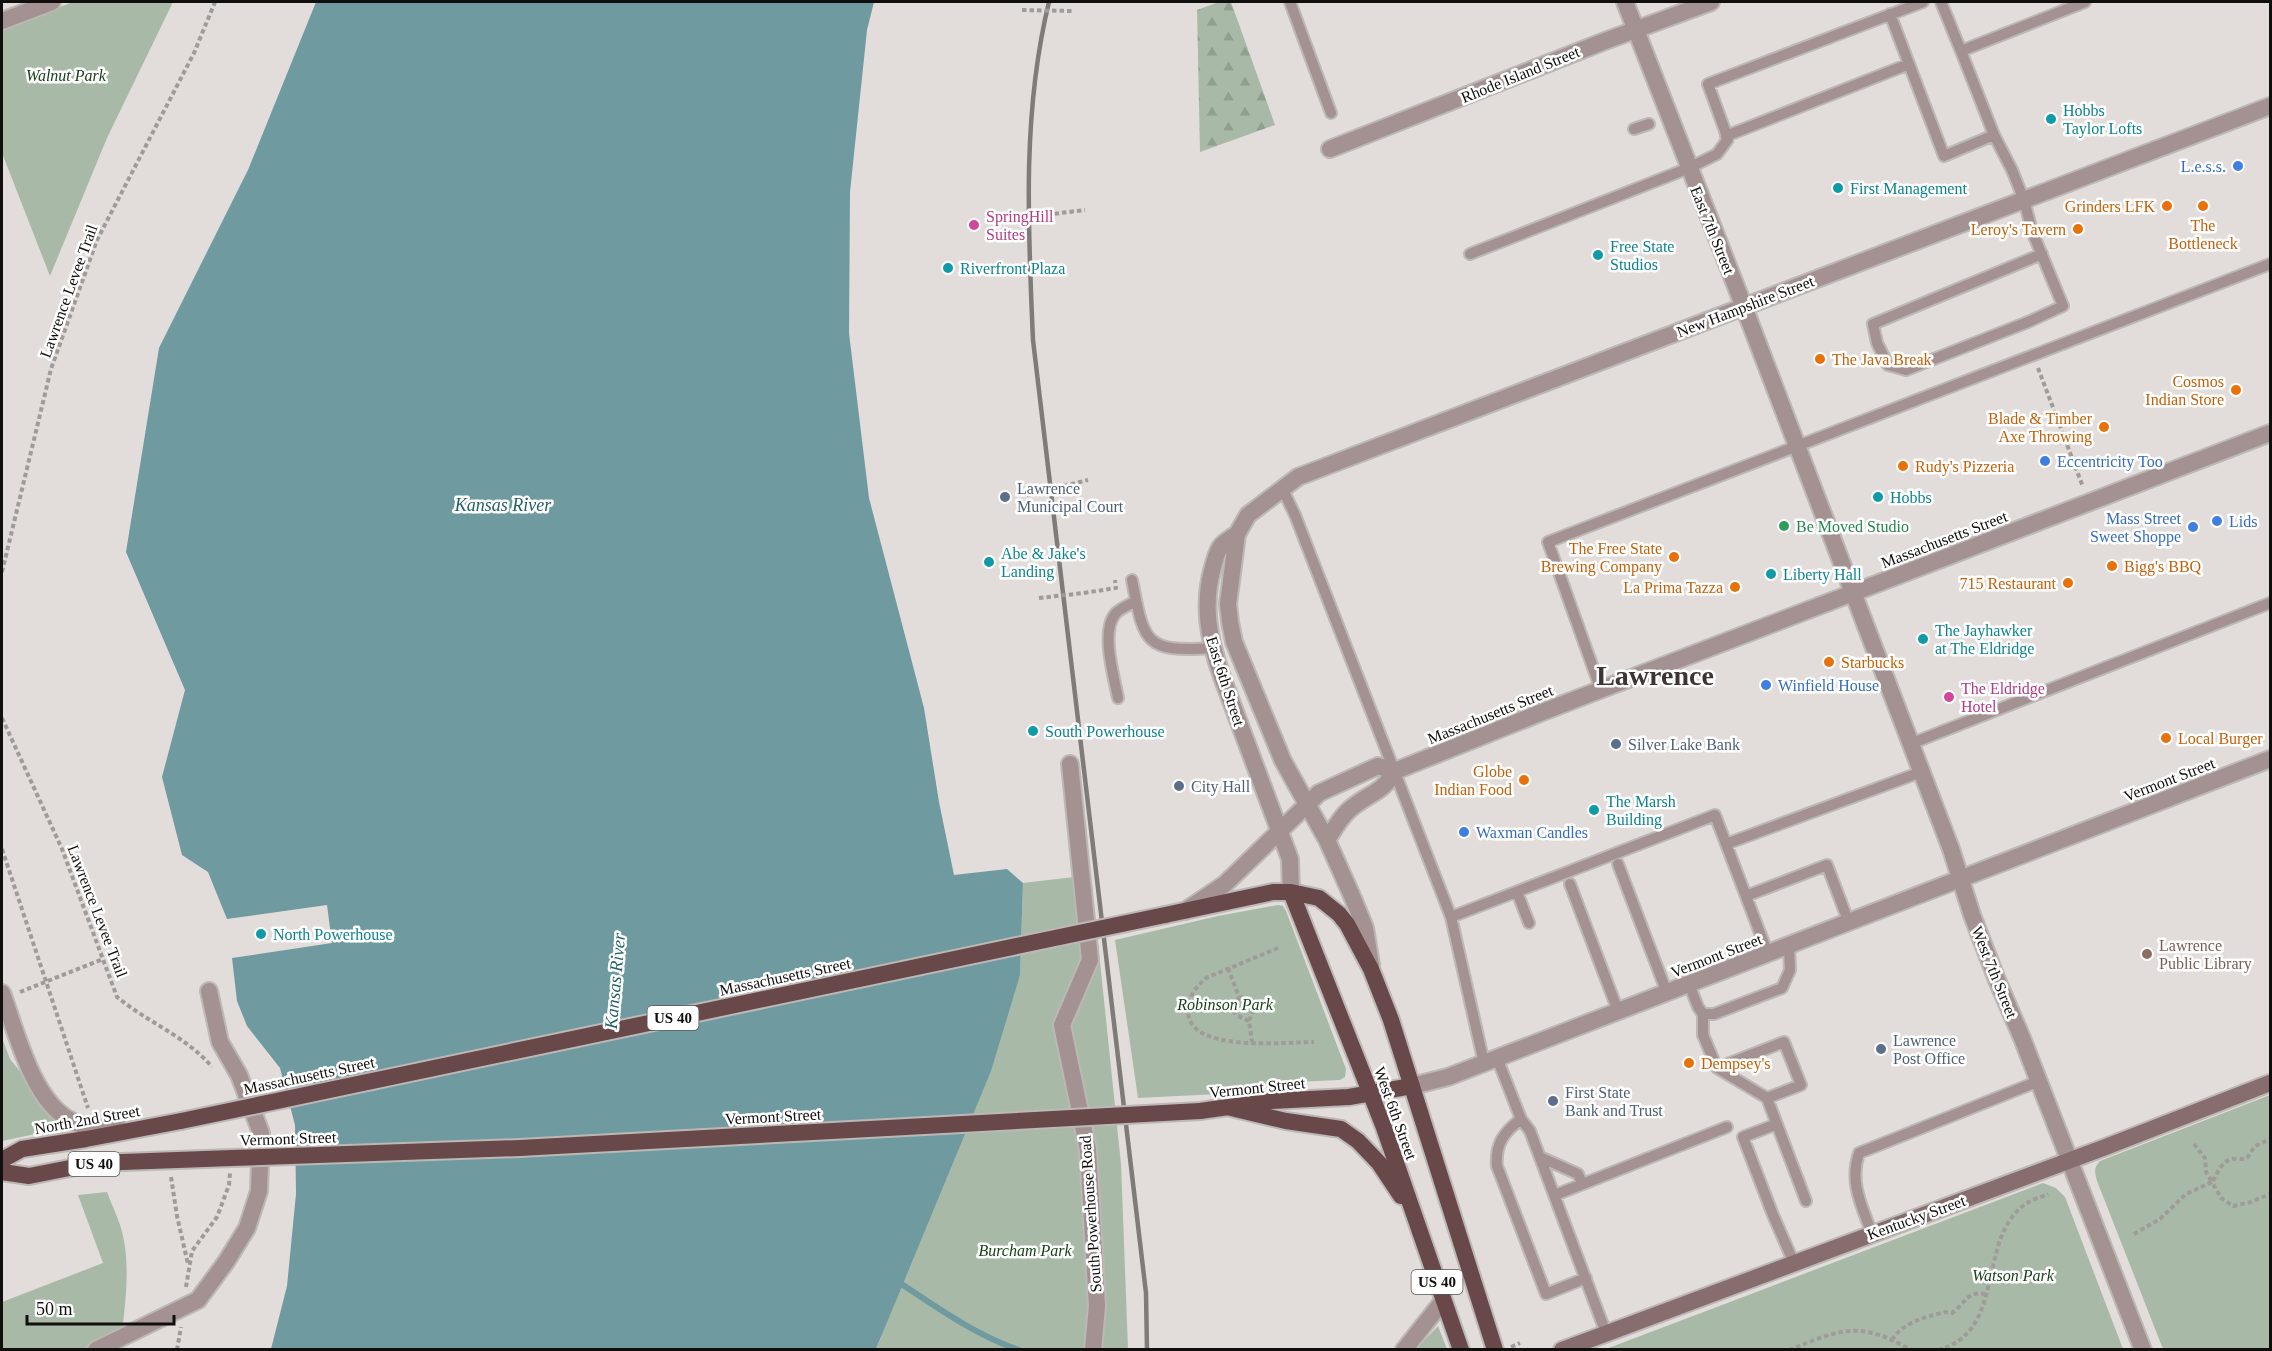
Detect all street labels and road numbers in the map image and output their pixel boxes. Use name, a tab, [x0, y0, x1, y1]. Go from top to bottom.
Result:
street label: Rhode Island Street	[1458, 43, 1582, 106]
street label: East 7th Street	[1687, 184, 1738, 277]
street label: Lawrence Levee Trail	[36, 222, 101, 360]
street label: New Hampshire Street	[1674, 272, 1817, 341]
street label: Massachusetts Street	[1879, 507, 2010, 571]
street label: East 6th Street	[1203, 634, 1248, 729]
street label: Massachusetts Street	[1425, 681, 1556, 747]
street label: Vermont Street	[2121, 754, 2218, 805]
street label: Lawrence Levee Trail	[64, 843, 131, 980]
street label: West 7th Street	[1968, 924, 2021, 1021]
street label: Vermont Street	[1668, 930, 1765, 981]
street label: Massachusetts Street	[718, 954, 853, 999]
road number: US 40	[648, 1006, 698, 1030]
street label: Massachusetts Street	[242, 1053, 377, 1098]
street label: West 6th Street	[1371, 1065, 1420, 1162]
street label: Vermont Street	[1208, 1074, 1306, 1101]
street label: North 2nd Street	[33, 1102, 142, 1137]
street label: Vermont Street	[724, 1105, 822, 1128]
street label: Vermont Street	[240, 1128, 337, 1149]
street label: South Powerhouse Road	[1077, 1135, 1104, 1293]
road number: US 40	[68, 1152, 119, 1176]
street label: Kentucky Street	[1865, 1192, 1969, 1244]
road number: US 40	[1412, 1270, 1462, 1294]

